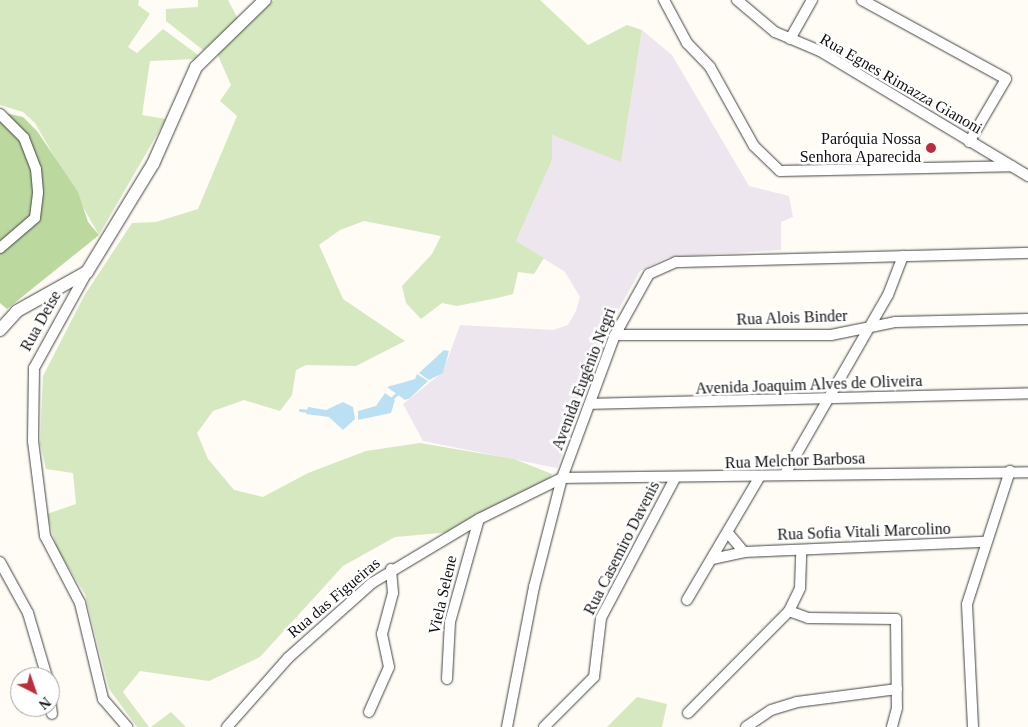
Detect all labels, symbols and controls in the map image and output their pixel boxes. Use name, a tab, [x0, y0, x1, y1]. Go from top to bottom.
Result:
street label: Rua Egnes Rimazza Gianoni	[816, 30, 986, 138]
place label: Paróquia Nossa Senhora Aparecida	[799, 129, 921, 167]
marker: Paróquia Nossa Senhora Aparecida	[925, 142, 937, 154]
street label: Rua Deise	[17, 287, 65, 355]
street label: Avenida Eugênio Negri	[548, 305, 620, 453]
street label: Rua Alois Binder	[736, 306, 848, 330]
street label: Avenida Joaquim Alves de Oliveira	[695, 371, 923, 399]
street label: Rua Melchor Barbosa	[725, 449, 865, 473]
street label: Rua Casemiro Davenis	[580, 478, 664, 618]
street label: Rua Sofia Vitali Marcolino	[777, 519, 951, 545]
street label: Rua das Figueiras	[284, 554, 384, 642]
street label: Viela Selene	[425, 554, 461, 636]
north arrow	[10, 667, 60, 717]
text: N	[36, 694, 53, 712]

